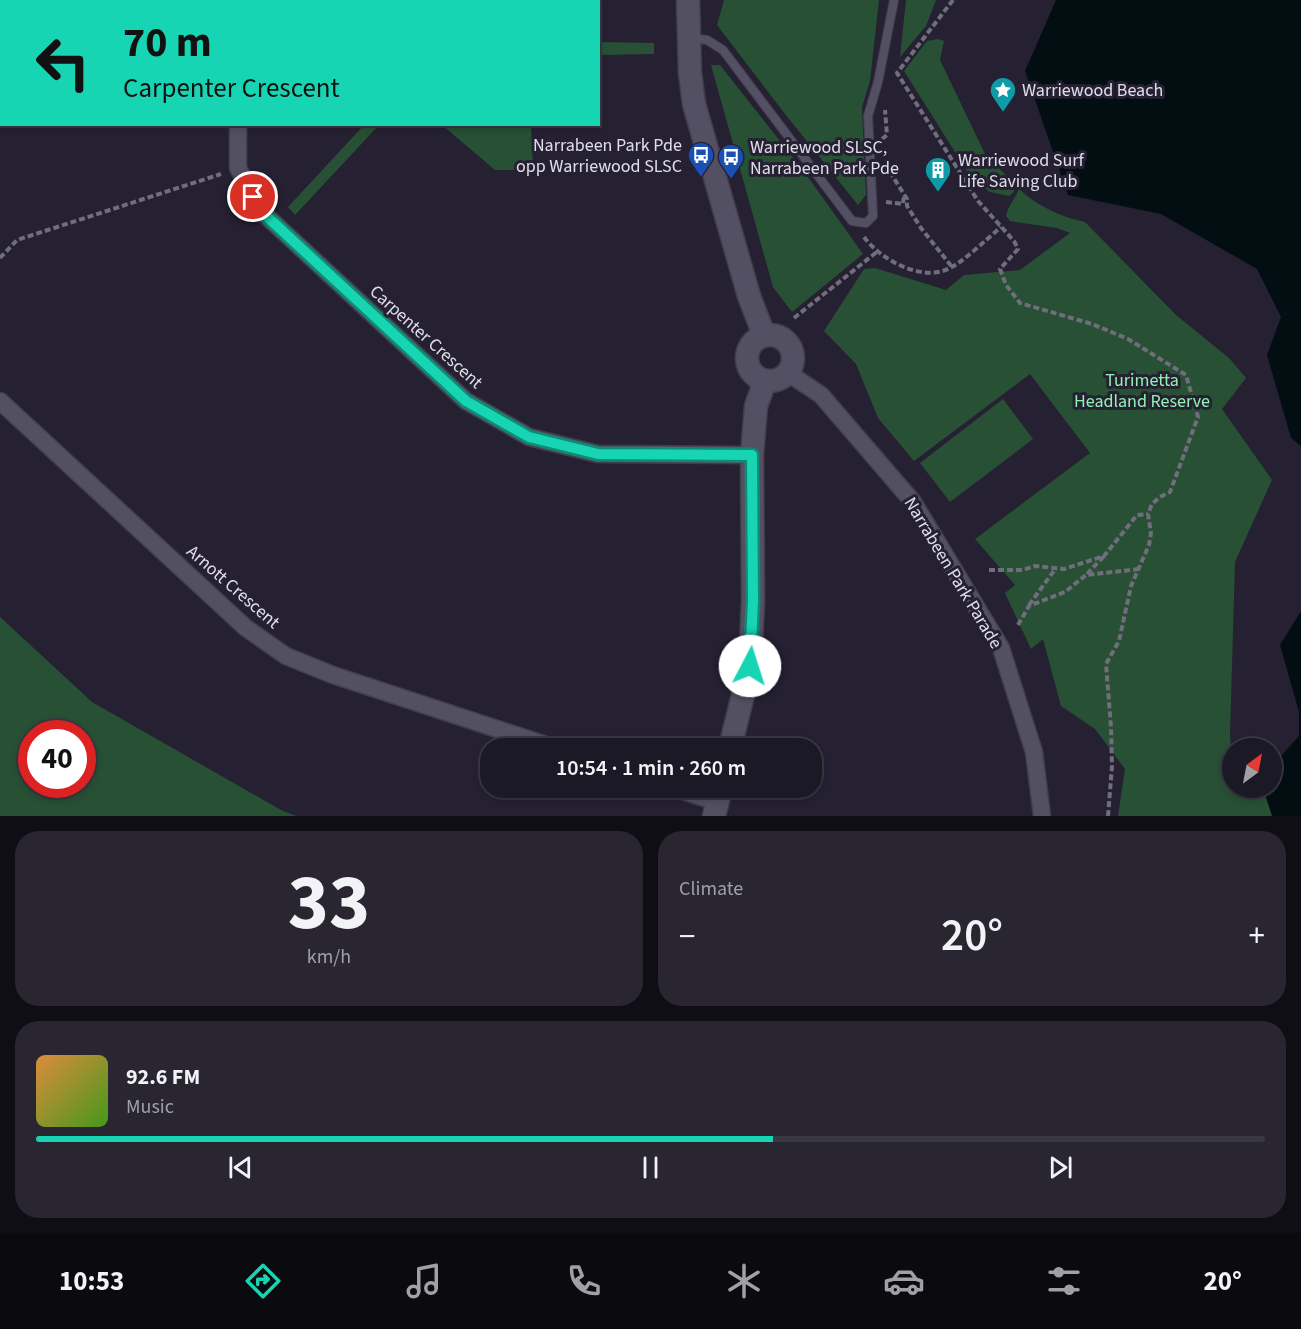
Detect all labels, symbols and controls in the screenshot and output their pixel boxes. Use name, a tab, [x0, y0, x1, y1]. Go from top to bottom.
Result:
text: 70 m	[123, 13, 212, 73]
icon: left	[24, 24, 102, 102]
text: Carpenter Crescent	[123, 69, 340, 108]
place icon: Warriewood Beach	[988, 75, 1018, 113]
place label: Warriewood Beach	[1022, 78, 1163, 103]
place label: Narrabeen Park Pde opp Warriewood SLSC	[516, 133, 682, 179]
place label: Warriewood SLSC, Narrabeen Park Pde	[750, 135, 899, 181]
bus stop icon: Narrabeen Park Pde opp Warriewood SLSC	[686, 140, 716, 178]
bus stop icon: Warriewood SLSC, Narrabeen Park Pde	[716, 142, 746, 180]
place label: Warriewood Surf Life Saving Club	[958, 148, 1084, 194]
building icon: Warriewood Surf Life Saving Club	[923, 155, 953, 193]
pin	[227, 171, 278, 222]
icon: arrive	[236, 180, 269, 213]
street label: Carpenter Crescent	[364, 279, 488, 395]
park label: Turimetta Headland Reserve	[1074, 368, 1210, 414]
street label: Narrabeen Park Parade	[898, 493, 1008, 653]
street label: Arnott Crescent	[181, 539, 285, 635]
position arrow	[718, 634, 782, 698]
speed limit sign: 40	[18, 720, 96, 798]
north arrow	[1222, 738, 1282, 798]
map controls	[1222, 738, 1282, 798]
text: 10:54 · 1 min · 260 m	[556, 752, 746, 784]
text: 33	[288, 848, 370, 959]
text: Climate	[679, 875, 743, 903]
text: 20°	[941, 904, 1003, 968]
text: −	[679, 913, 695, 960]
text: +	[1249, 913, 1265, 960]
text: km/h	[307, 943, 351, 971]
text: 92.6 FM	[126, 1061, 200, 1093]
text: Music	[126, 1093, 174, 1121]
icon: previous	[224, 1151, 257, 1184]
icon: pause	[634, 1151, 667, 1184]
icon: next	[1044, 1151, 1077, 1184]
icon: directions	[242, 1260, 284, 1302]
icon: music	[403, 1260, 445, 1302]
icon: phone	[563, 1260, 605, 1302]
icon: climate	[723, 1260, 765, 1302]
icon: car	[883, 1260, 925, 1302]
icon: filters	[1043, 1260, 1085, 1302]
text: 10:53	[59, 1262, 124, 1301]
text: 20°	[1204, 1262, 1242, 1301]

